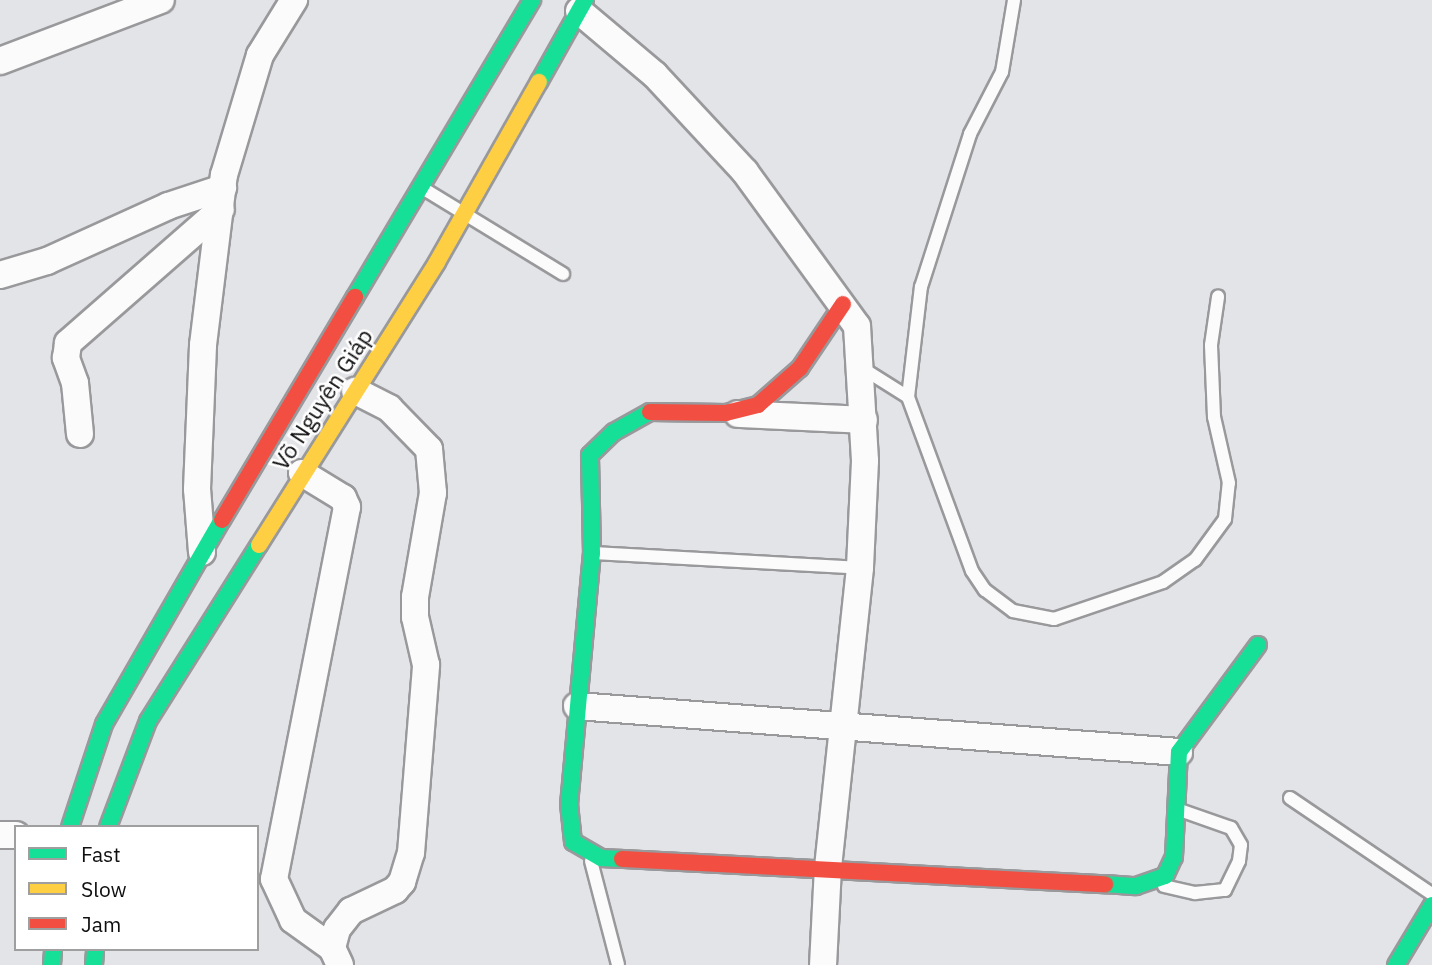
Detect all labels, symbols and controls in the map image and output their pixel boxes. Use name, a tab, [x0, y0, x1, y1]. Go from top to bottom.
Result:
street label: Võ Nguyên Giáp	[266, 323, 378, 475]
legend	[14, 825, 259, 951]
text: Fast	[81, 840, 121, 868]
text: Slow	[81, 875, 127, 903]
text: Jam	[81, 910, 121, 938]

